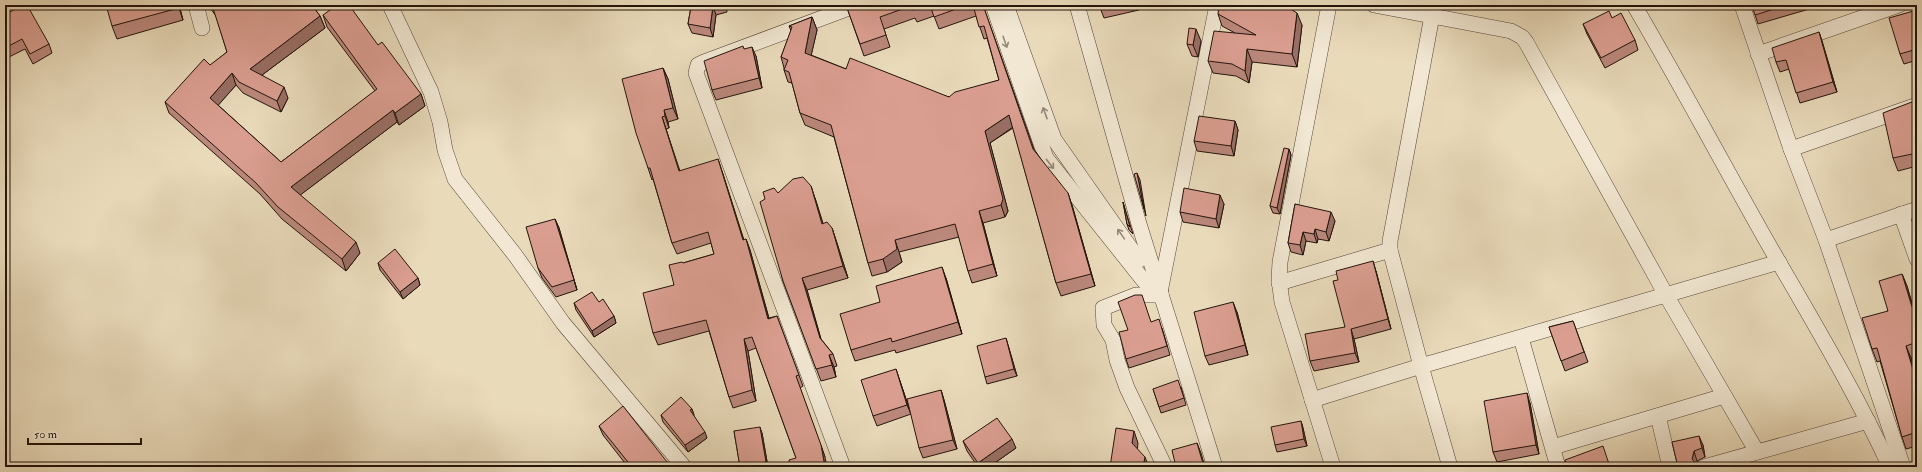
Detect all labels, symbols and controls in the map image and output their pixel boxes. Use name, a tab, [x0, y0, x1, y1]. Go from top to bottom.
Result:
one-way arrow	[1002, 35, 1010, 47]
one-way arrow	[1041, 106, 1048, 119]
one-way arrow	[1046, 158, 1054, 169]
one-way arrow	[1117, 229, 1125, 240]
scale bar	[28, 420, 141, 446]
text: 50 m	[34, 427, 58, 442]

